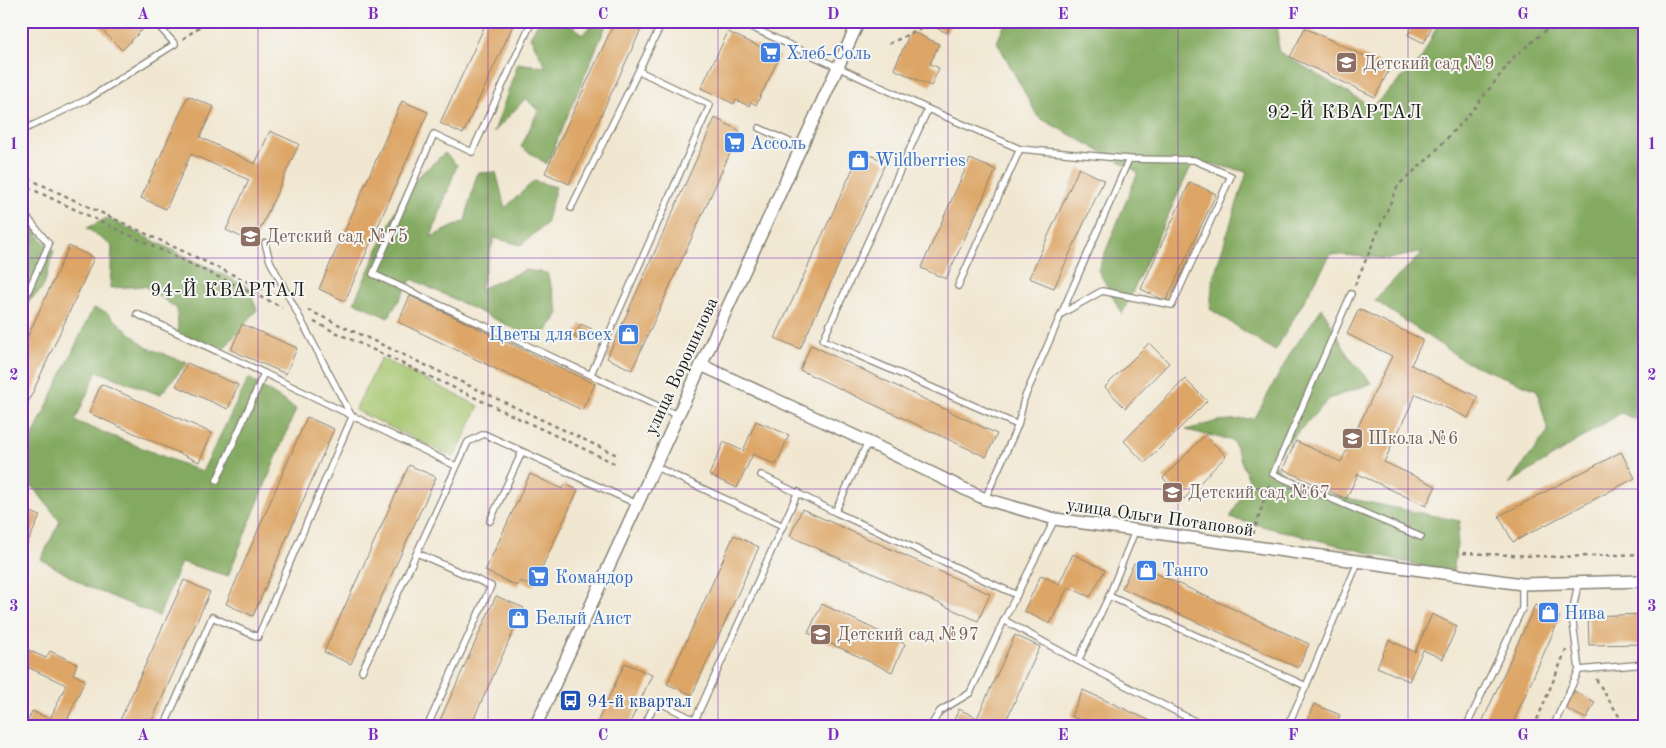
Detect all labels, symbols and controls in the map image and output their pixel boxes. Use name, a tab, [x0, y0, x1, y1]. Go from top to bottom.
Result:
text: A	[137, 7, 149, 23]
text: B	[367, 7, 379, 23]
text: C	[598, 7, 608, 23]
text: D	[827, 7, 839, 23]
text: E	[1057, 7, 1069, 23]
text: F	[1288, 7, 1299, 23]
text: G	[1517, 7, 1529, 23]
supermarket icon: Хлеб-Соль	[758, 41, 782, 65]
place label: Хлеб-Соль	[786, 45, 871, 63]
school or university icon: Детский сад №9	[1335, 51, 1359, 75]
place label: Детский сад №9	[1363, 55, 1495, 73]
district label: 92-Й КВАРТАЛ	[1267, 100, 1423, 123]
supermarket icon: Ассоль	[722, 131, 746, 155]
place label: Ассоль	[750, 135, 806, 153]
text: 1	[9, 137, 19, 153]
text: 1	[1647, 137, 1657, 153]
shop icon: Wildberries	[847, 148, 871, 172]
place label: Wildberries	[875, 152, 966, 170]
school or university icon: Детский сад №75	[238, 224, 262, 248]
place label: Детский сад №75	[266, 228, 408, 246]
district label: 94-Й КВАРТАЛ	[150, 278, 306, 301]
street label: улица Ворошилова	[642, 295, 722, 438]
shop icon: Цветы для всех	[616, 322, 640, 346]
place label: Цветы для всех	[489, 326, 612, 344]
text: 2	[9, 368, 19, 384]
text: 2	[1647, 368, 1657, 384]
school or university icon: Школа №6	[1340, 426, 1364, 450]
place label: Школа №6	[1368, 430, 1458, 448]
school or university icon: Детский сад №67	[1160, 480, 1184, 504]
place label: Детский сад №67	[1188, 484, 1330, 502]
street label: улица Ольги Потаповой	[1065, 496, 1255, 540]
shop icon: Танго	[1134, 558, 1158, 582]
place label: Танго	[1162, 562, 1209, 580]
supermarket icon: Командор	[527, 565, 551, 589]
place label: Командор	[555, 569, 633, 587]
text: 3	[9, 599, 19, 615]
text: 3	[1647, 599, 1657, 615]
shop icon: Нива	[1536, 601, 1560, 625]
place label: Нива	[1564, 605, 1606, 623]
shop icon: Белый Аист	[507, 606, 531, 630]
place label: Белый Аист	[535, 610, 631, 628]
school or university icon: Детский сад №97	[809, 622, 833, 646]
place label: Детский сад №97	[837, 626, 979, 644]
bus stop icon: 94-й квартал	[559, 689, 583, 713]
place label: 94-й квартал	[587, 693, 692, 711]
text: A	[137, 728, 149, 744]
text: B	[367, 728, 379, 744]
text: C	[598, 728, 608, 744]
text: D	[827, 728, 839, 744]
text: E	[1057, 728, 1069, 744]
text: F	[1288, 728, 1299, 744]
text: G	[1517, 728, 1529, 744]

